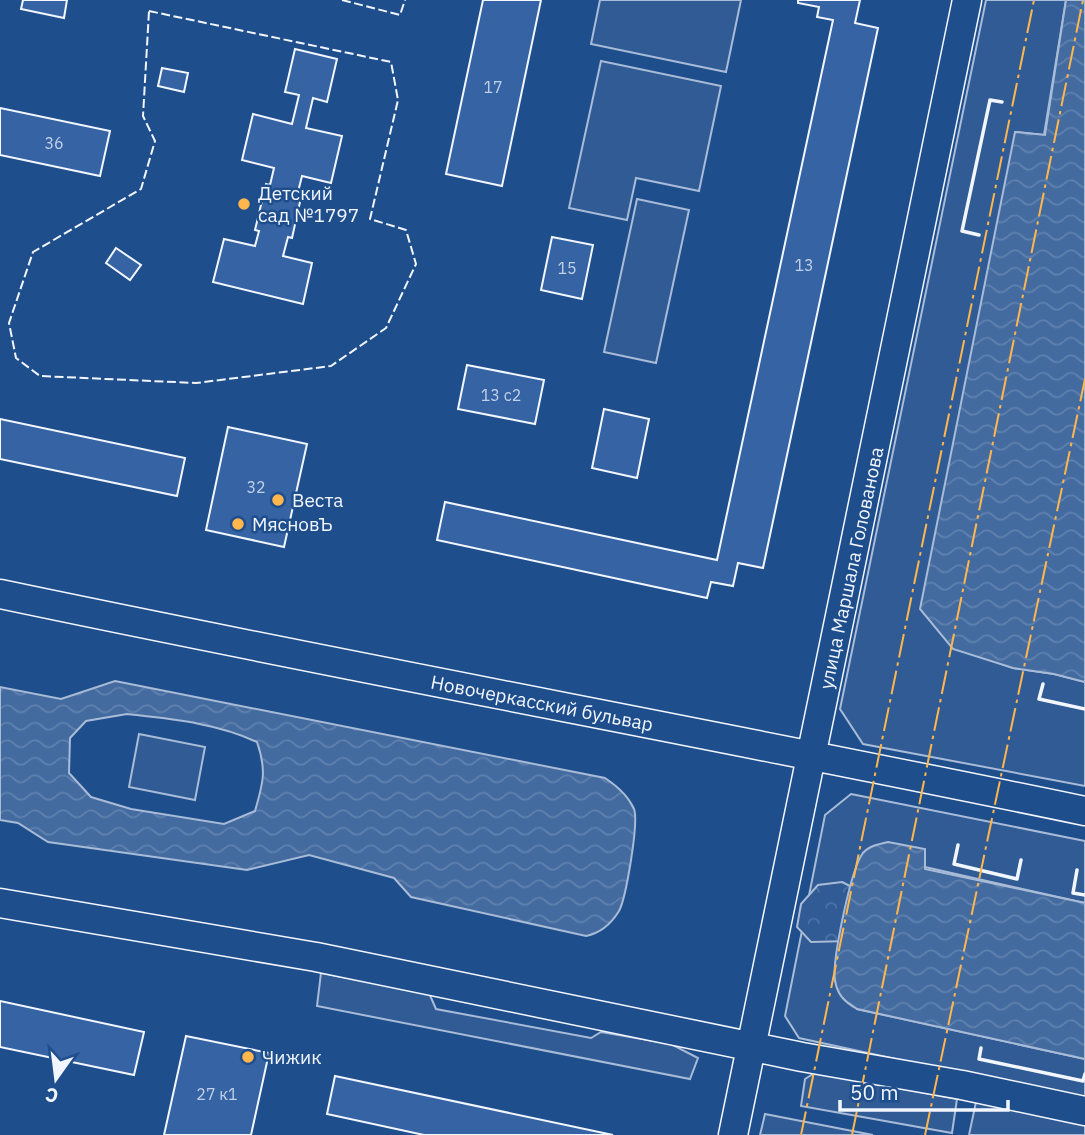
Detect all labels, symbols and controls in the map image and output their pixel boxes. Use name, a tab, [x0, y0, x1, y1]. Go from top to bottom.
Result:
house number: 17	[483, 77, 503, 97]
house number: 36	[44, 133, 64, 153]
place label: Детский сад №1797	[258, 181, 359, 227]
marker: Детский сад №1797	[236, 196, 252, 212]
house number: 13	[794, 255, 814, 275]
house number: 15	[557, 258, 577, 278]
house number: 13 с2	[481, 385, 521, 405]
street label: улица Маршала Голованова	[814, 445, 888, 691]
house number: 32	[246, 477, 266, 497]
place label: Веста	[292, 488, 343, 512]
marker: Веста	[270, 492, 286, 508]
place label: МясновЪ	[252, 512, 333, 536]
marker: МясновЪ	[230, 516, 246, 532]
street label: Новочеркасский бульвар	[429, 670, 655, 736]
north arrow	[21, 1044, 91, 1114]
place label: Чижик	[262, 1045, 322, 1069]
marker: Чижик	[240, 1049, 256, 1065]
scale bar	[840, 1068, 1008, 1112]
text: 50 m	[850, 1078, 899, 1106]
text: С	[43, 1082, 61, 1109]
house number: 27 к1	[196, 1084, 238, 1104]

